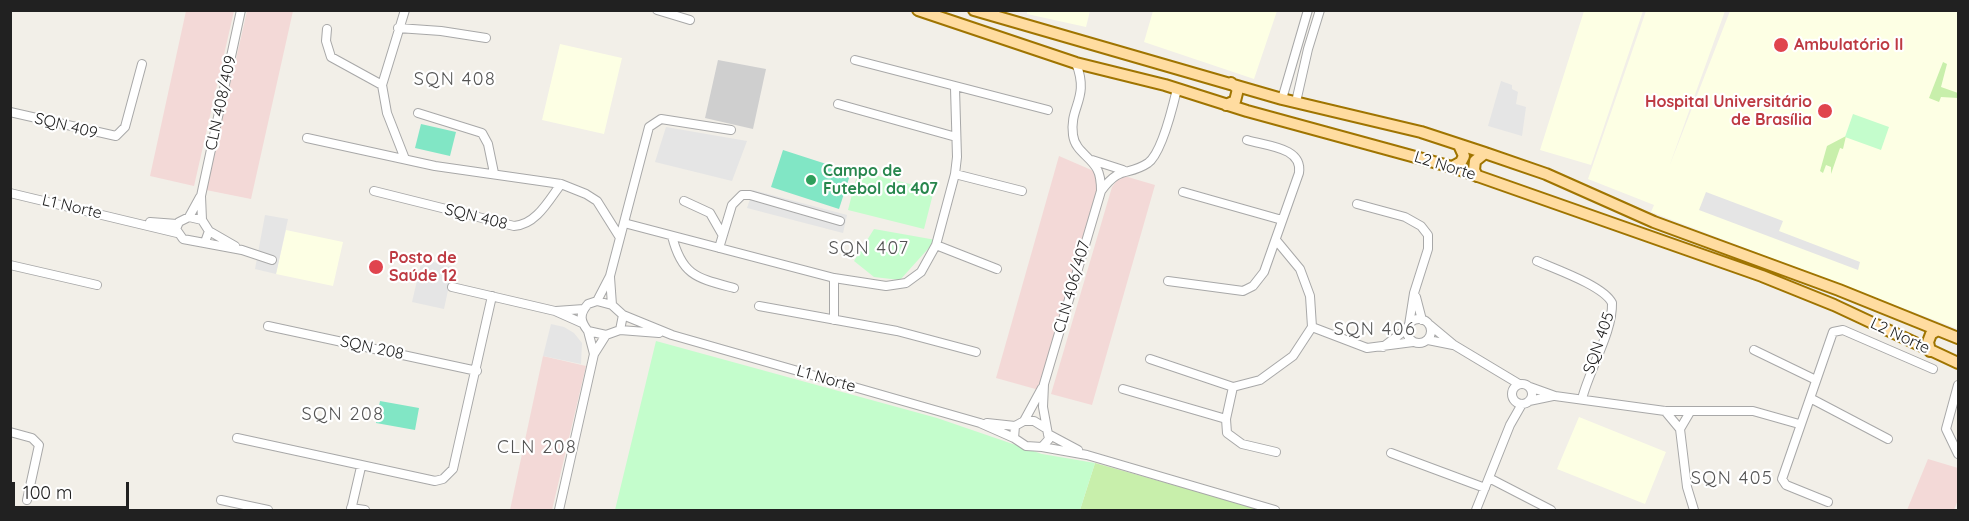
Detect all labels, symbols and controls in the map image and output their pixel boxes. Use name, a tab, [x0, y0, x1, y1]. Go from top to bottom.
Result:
place label: Ambulatório II	[1794, 35, 1903, 55]
marker: Ambulatório II	[1772, 36, 1790, 54]
street label: CLN 408/409	[202, 54, 240, 152]
district label: SQN 408	[414, 69, 496, 91]
place label: Hospital Universitário de Brasília	[1645, 92, 1812, 130]
marker: Hospital Universitário de Brasília	[1816, 102, 1834, 120]
street label: SQN 409	[32, 109, 100, 143]
street label: L2 Norte	[1412, 148, 1478, 184]
place label: Campo de Futebol da 407	[823, 161, 938, 199]
marker: Campo de Futebol da 407	[804, 173, 818, 187]
street label: L1 Norte	[40, 191, 104, 223]
street label: SQN 408	[443, 200, 509, 234]
district label: SQN 407	[828, 238, 910, 260]
street label: CLN 406/407	[1050, 239, 1094, 335]
place label: Posto de Saúde 12	[389, 248, 457, 286]
marker: Posto de Saúde 12	[367, 258, 385, 276]
street label: SQN 405	[1579, 310, 1619, 376]
street label: L2 Norte	[1867, 314, 1933, 358]
district label: SQN 406	[1334, 319, 1416, 341]
street label: SQN 208	[338, 332, 406, 364]
street label: L1 Norte	[794, 361, 858, 397]
district label: SQN 208	[302, 404, 384, 426]
district label: CLN 208	[497, 437, 577, 459]
district label: SQN 405	[1691, 468, 1773, 490]
scale bar	[15, 470, 132, 508]
text: 100 m	[23, 481, 72, 504]

